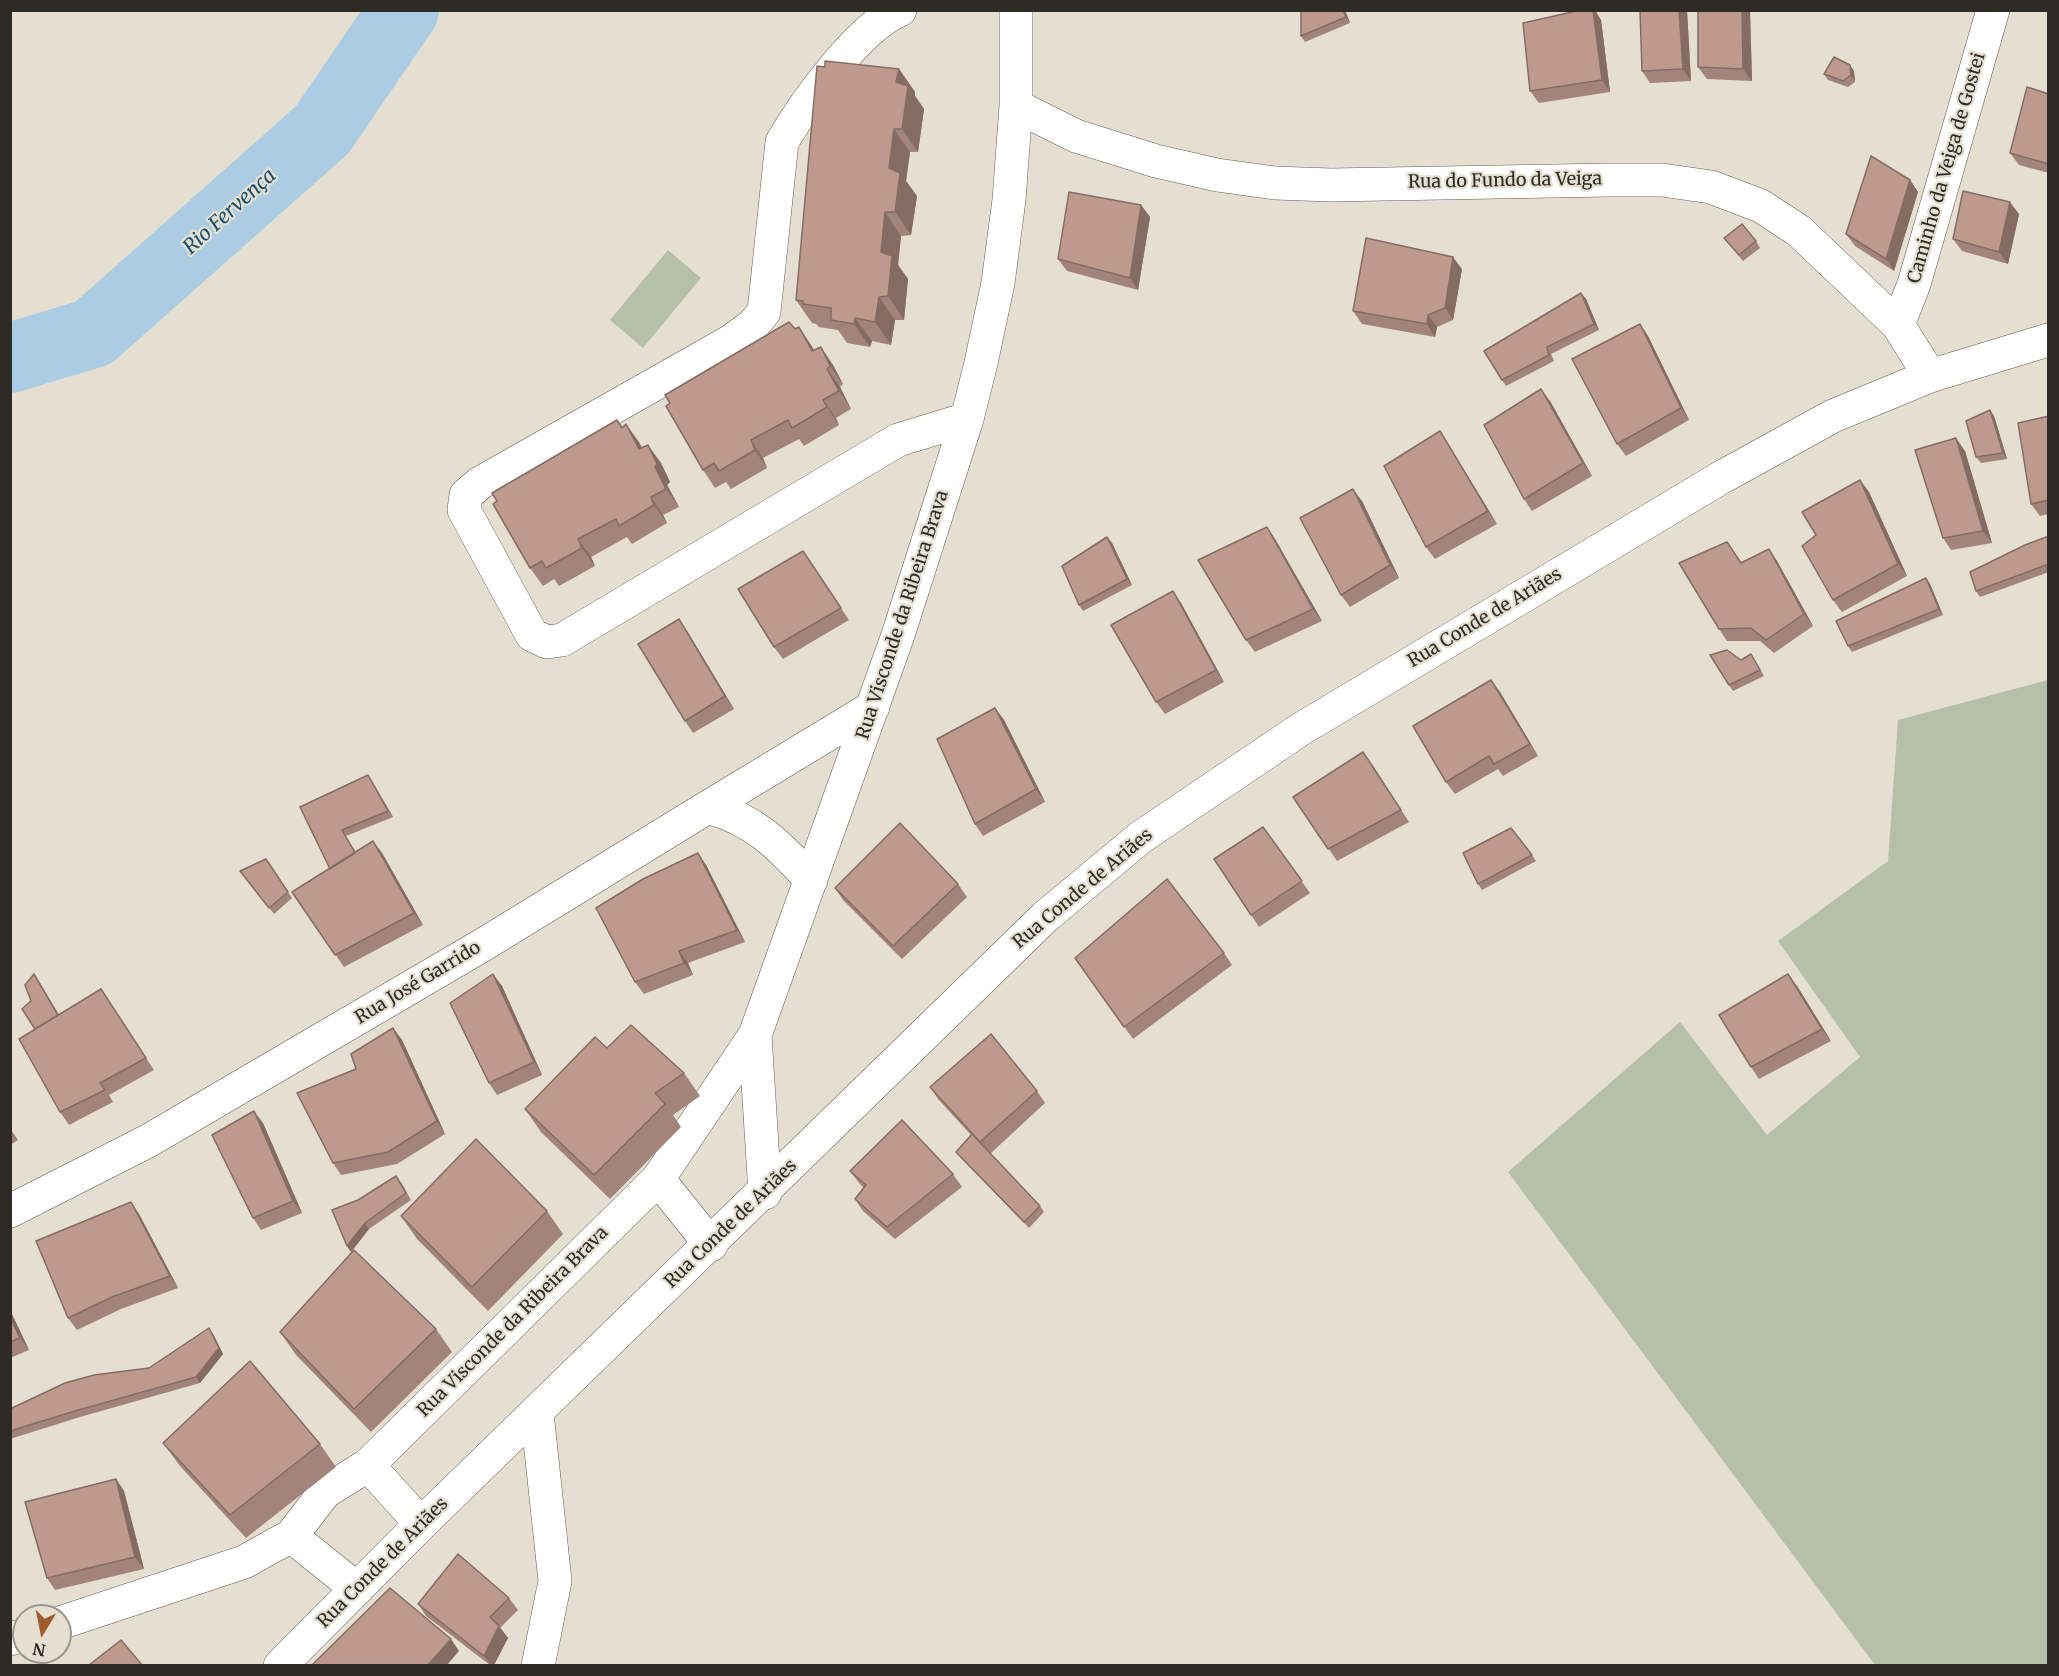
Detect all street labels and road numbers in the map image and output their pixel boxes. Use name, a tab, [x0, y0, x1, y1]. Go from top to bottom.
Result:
street label: Caminho da Veiga de Gostei	[1904, 50, 1990, 286]
street label: Rua do Fundo da Veiga	[1408, 169, 1602, 193]
street label: Rua Visconde da Ribeira Brava	[852, 488, 954, 742]
street label: Rua Conde de Ariães	[1404, 564, 1566, 672]
street label: Rua Conde de Ariães	[1009, 824, 1157, 954]
street label: Rua José Garrido	[351, 937, 485, 1029]
street label: Rua Conde de Ariães	[660, 1155, 802, 1293]
street label: Rua Visconde da Ribeira Brava	[413, 1222, 613, 1422]
street label: Rua Conde de Ariães	[313, 1493, 453, 1633]

